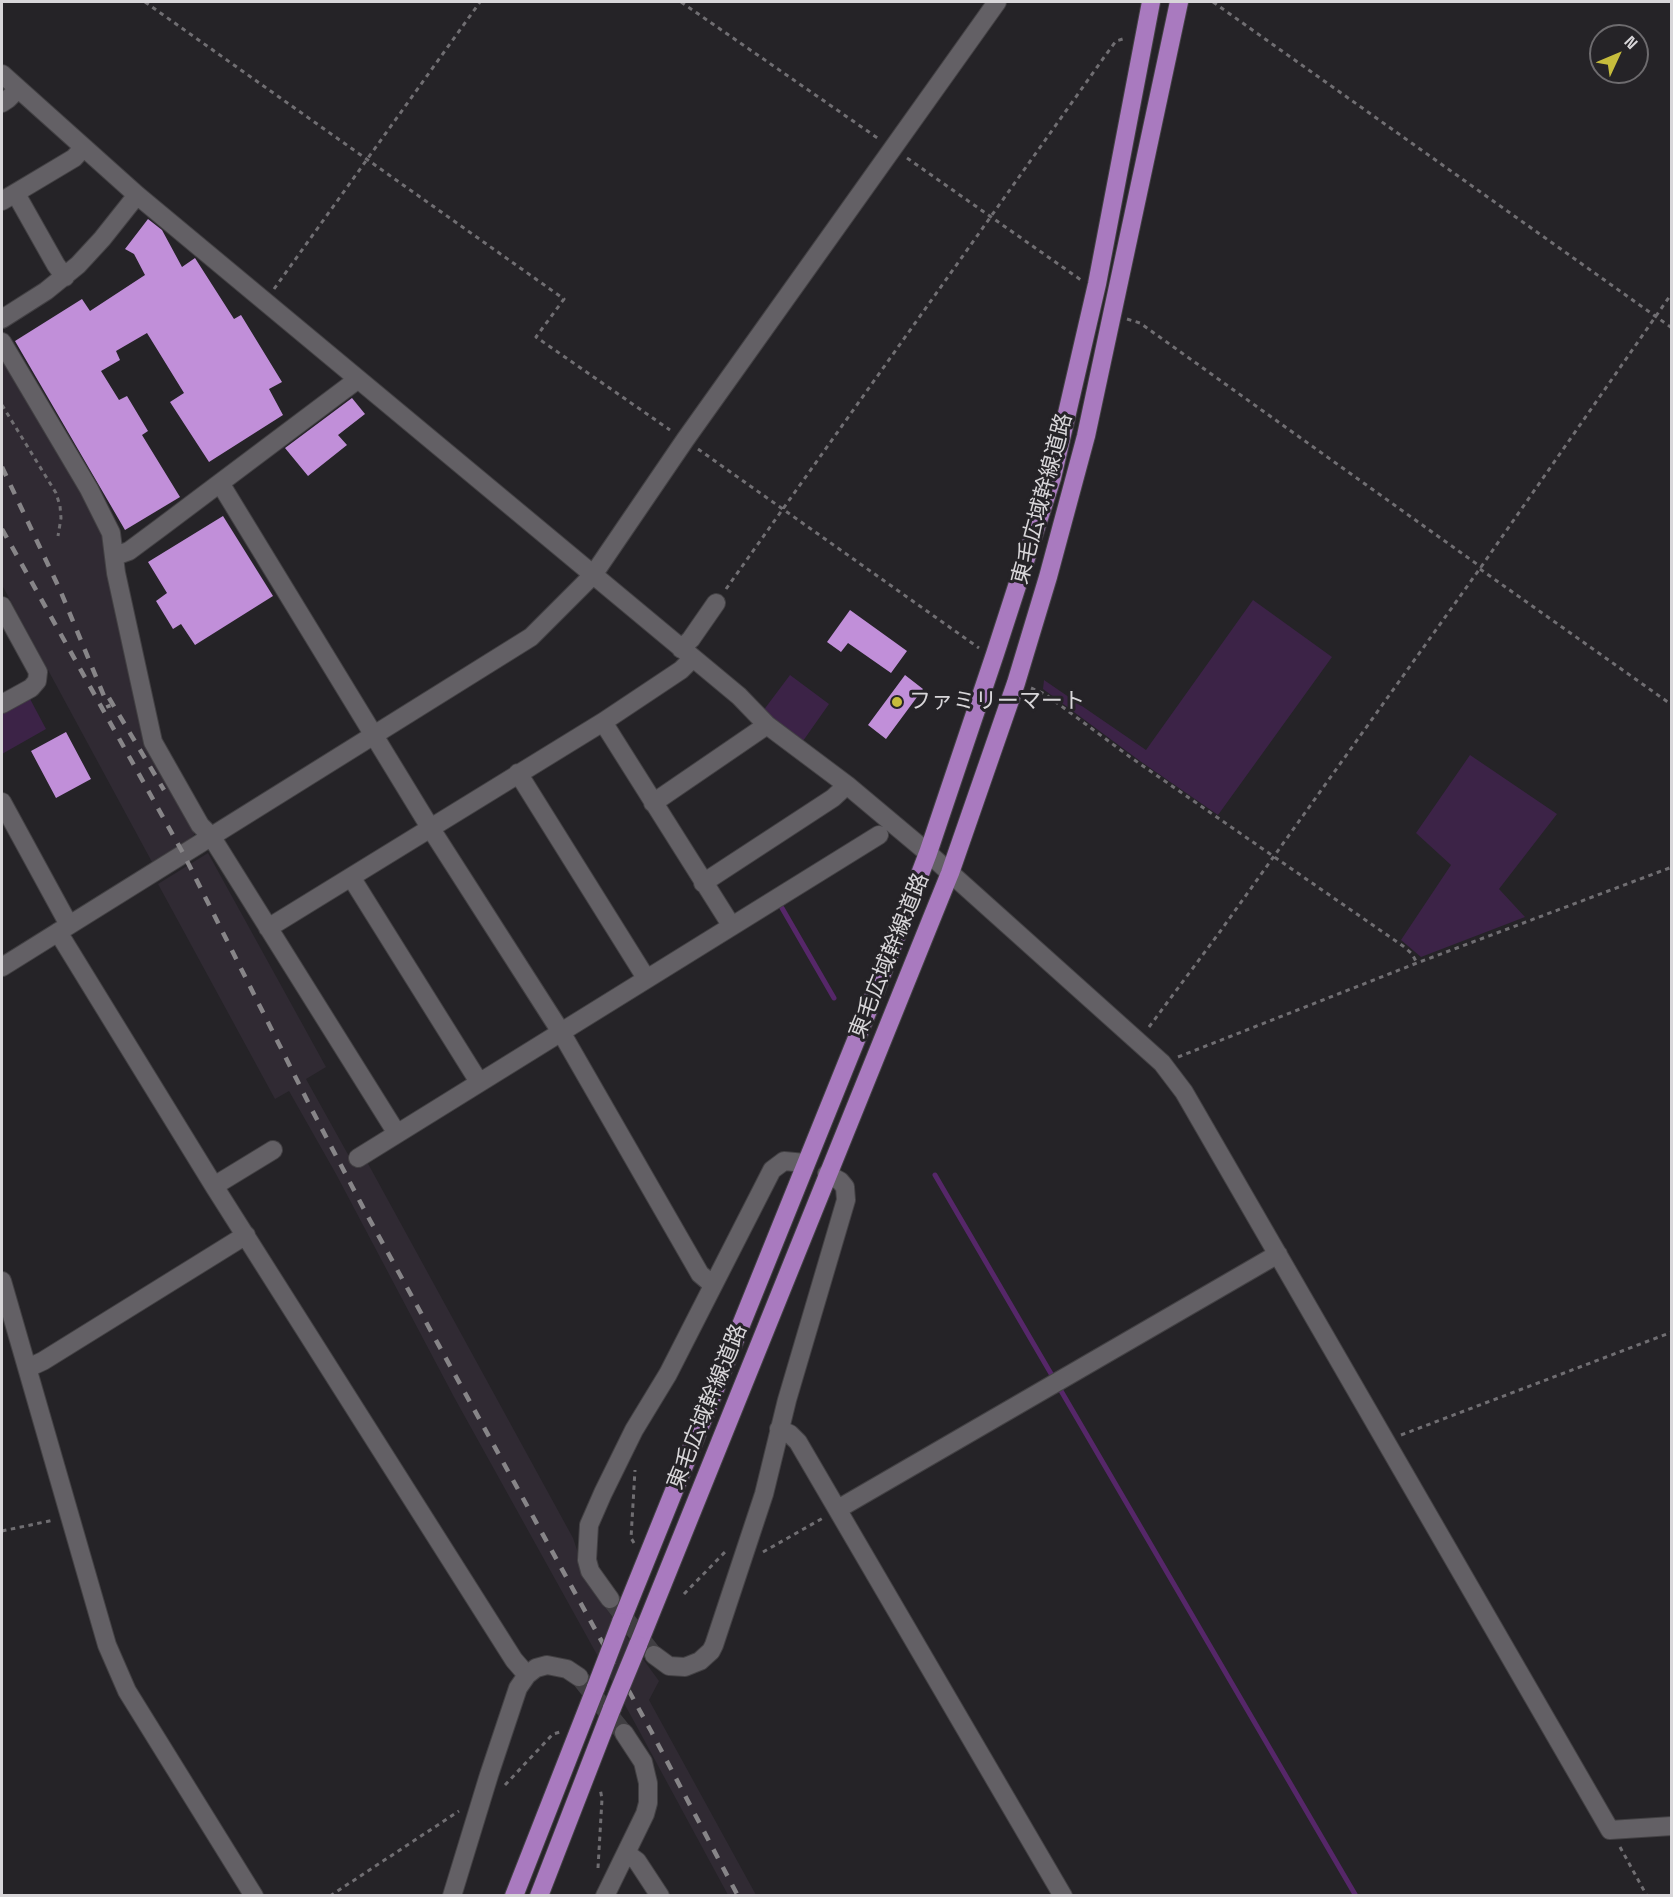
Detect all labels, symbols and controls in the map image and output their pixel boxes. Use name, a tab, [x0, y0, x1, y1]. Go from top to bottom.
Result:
north arrow	[1589, 24, 1649, 84]
text: N	[1620, 31, 1642, 54]
street label: 東毛広域幹線道路	[1007, 411, 1079, 587]
place label: ファミリーマート	[909, 689, 1085, 715]
marker: ファミリーマート	[890, 695, 904, 709]
street label: 東毛広域幹線道路	[845, 869, 935, 1043]
street label: 東毛広域幹線道路	[663, 1320, 753, 1494]

